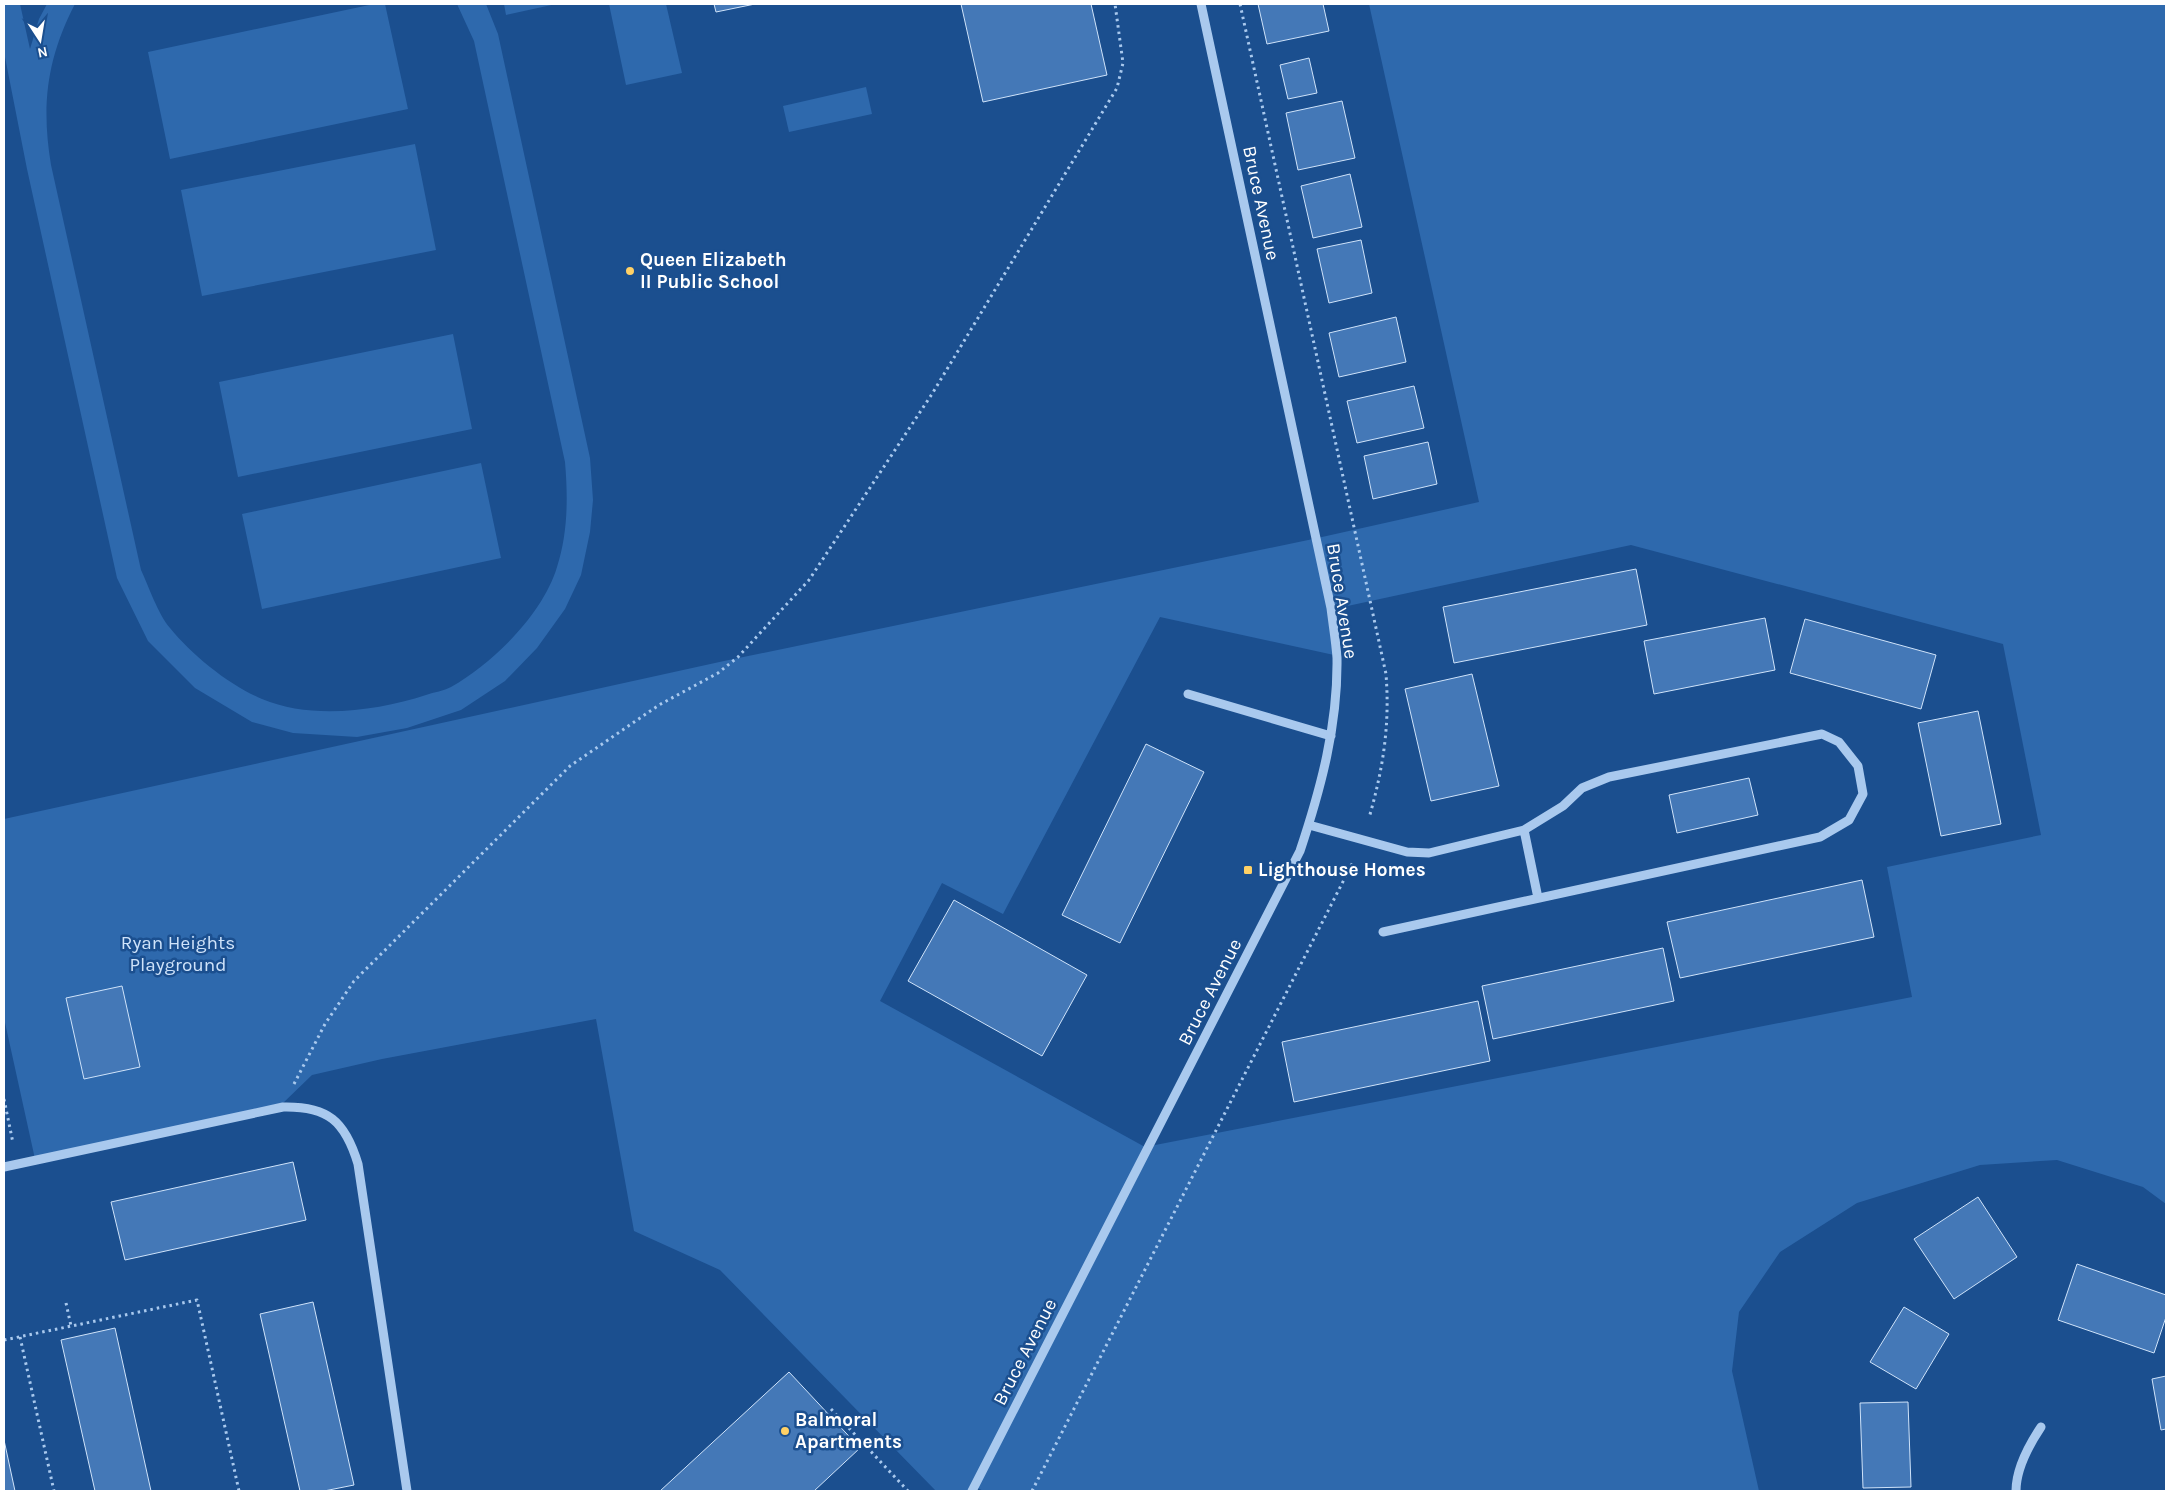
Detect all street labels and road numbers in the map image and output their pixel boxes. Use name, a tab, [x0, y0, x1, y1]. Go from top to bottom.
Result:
street label: Bruce Avenue	[1238, 144, 1284, 262]
street label: Bruce Avenue	[1322, 542, 1362, 660]
street label: Bruce Avenue	[1174, 935, 1246, 1049]
street label: Bruce Avenue	[989, 1295, 1061, 1409]

